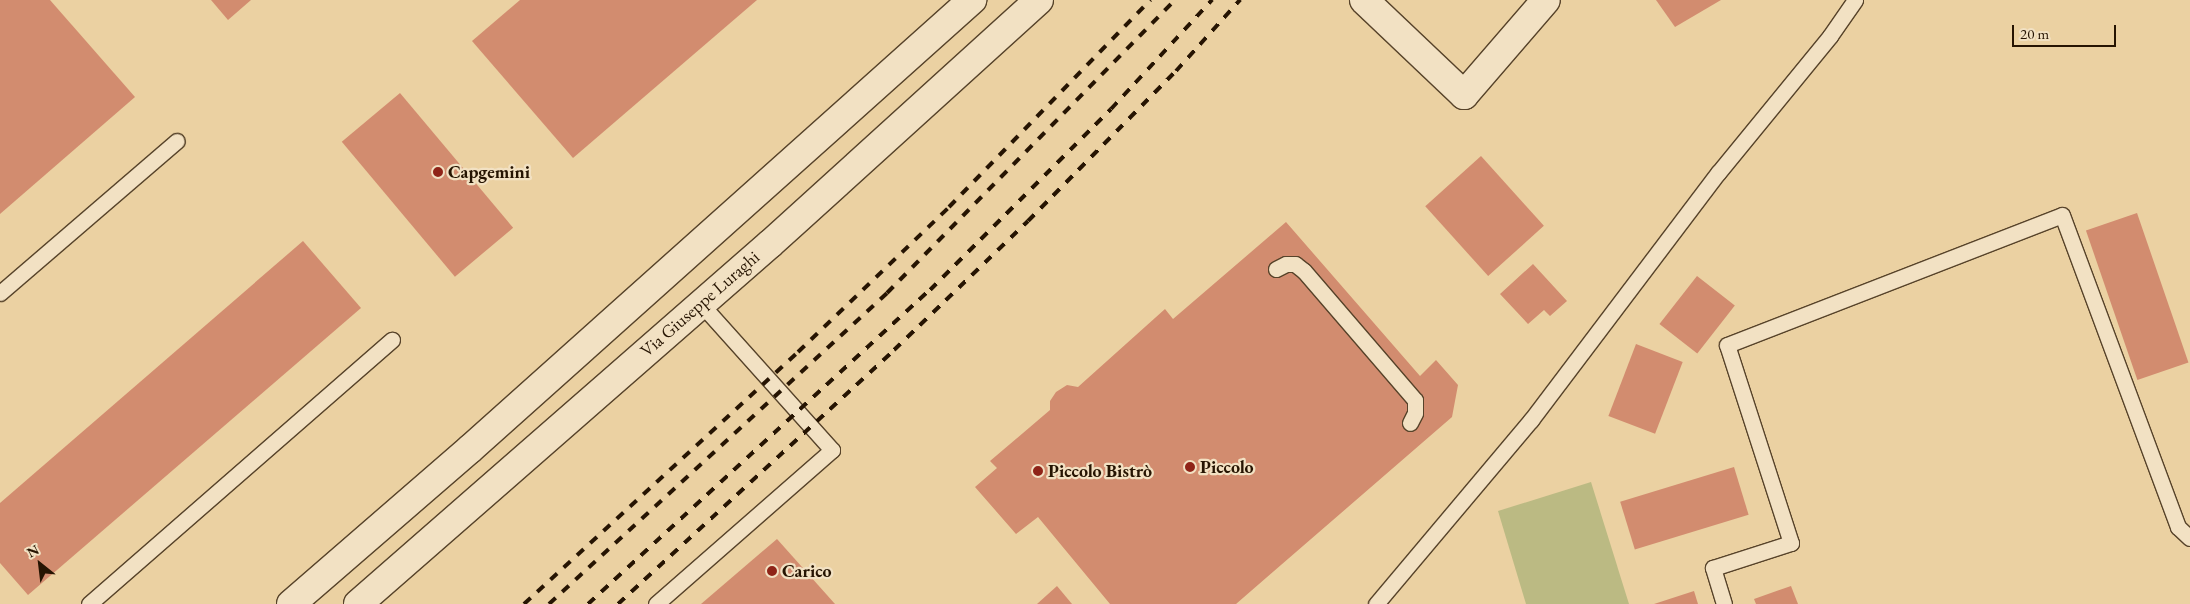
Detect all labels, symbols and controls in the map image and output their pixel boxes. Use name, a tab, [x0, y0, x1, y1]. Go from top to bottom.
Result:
scale bar	[2015, 15, 2119, 47]
text: 20 m	[2020, 24, 2049, 43]
place label: Capgemini	[448, 161, 530, 183]
marker: Capgemini	[432, 166, 444, 178]
street label: Via Giuseppe Luraghi	[636, 246, 764, 362]
place label: Piccolo	[1200, 456, 1254, 478]
place label: Piccolo Bistrò	[1048, 460, 1152, 482]
marker: Piccolo	[1184, 461, 1196, 473]
marker: Piccolo Bistrò	[1032, 465, 1044, 477]
north arrow	[15, 539, 65, 589]
text: N	[23, 540, 42, 562]
place label: Carico	[782, 560, 832, 582]
marker: Carico	[766, 565, 778, 577]

